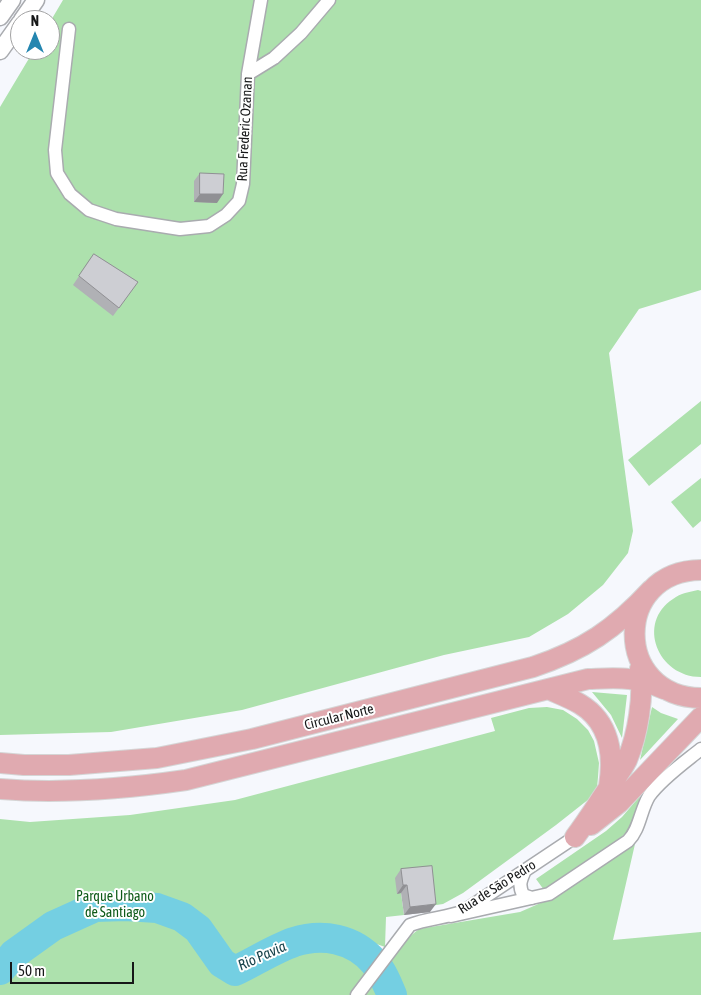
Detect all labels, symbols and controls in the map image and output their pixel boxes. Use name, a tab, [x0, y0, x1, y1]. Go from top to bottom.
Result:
north arrow	[10, 10, 60, 60]
text: N	[31, 13, 39, 29]
street label: Rua Frederic Ozanan	[234, 76, 256, 182]
street label: Circular Norte	[303, 700, 375, 734]
street label: Rua de São Pedro	[455, 856, 539, 918]
park label: Parque Urbano de Santiago	[76, 889, 154, 922]
water label: Rio Pavia	[235, 937, 289, 975]
scale bar	[12, 952, 136, 984]
text: 50 m	[18, 962, 45, 979]

